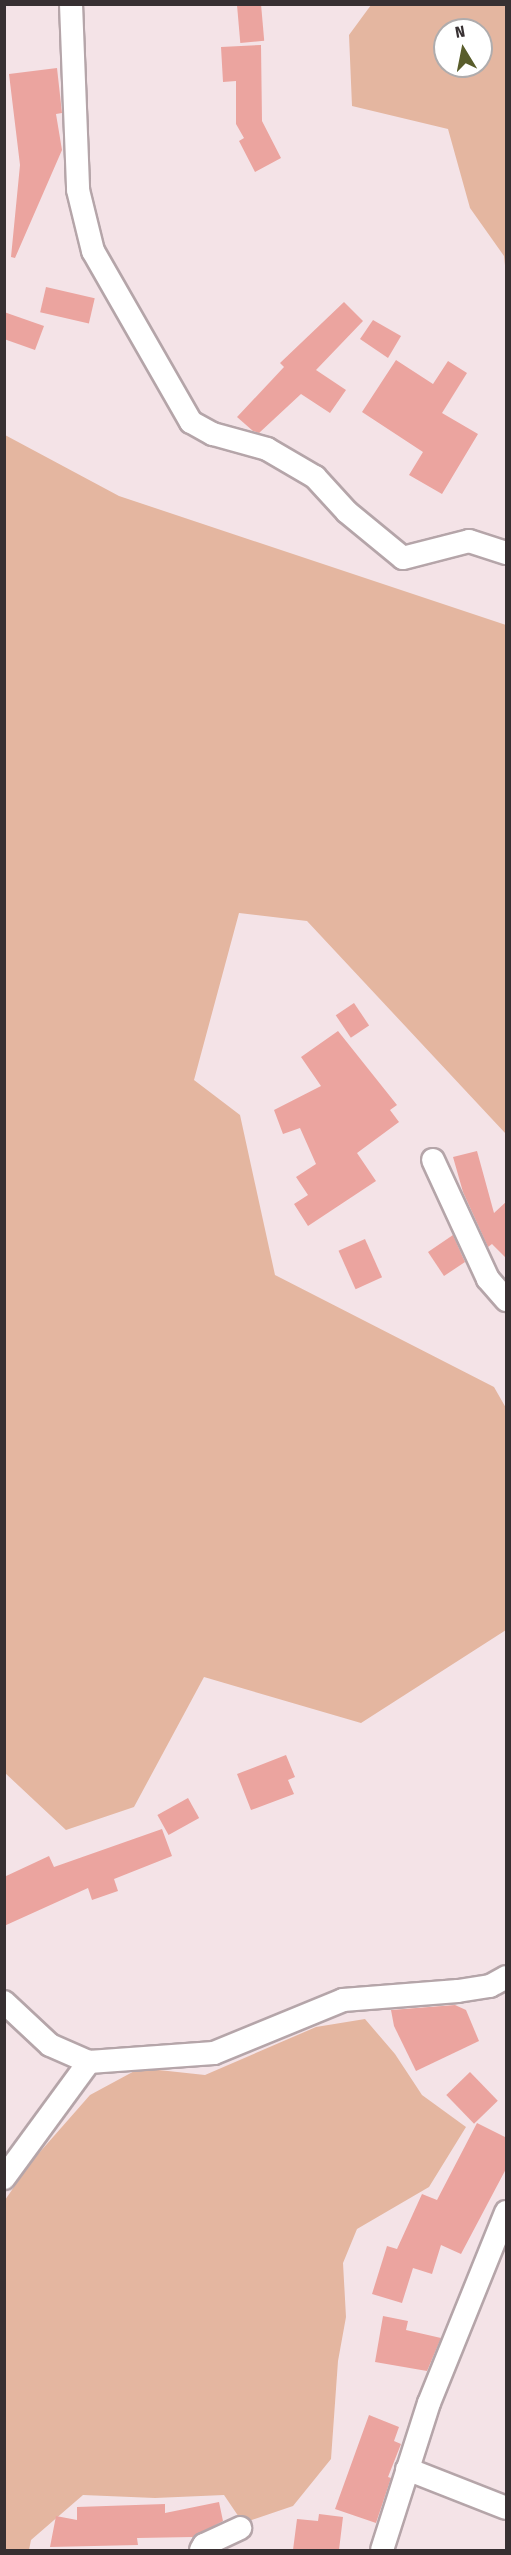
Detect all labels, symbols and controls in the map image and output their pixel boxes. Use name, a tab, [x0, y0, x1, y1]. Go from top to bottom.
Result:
north arrow	[433, 18, 493, 78]
text: N	[454, 22, 467, 42]

